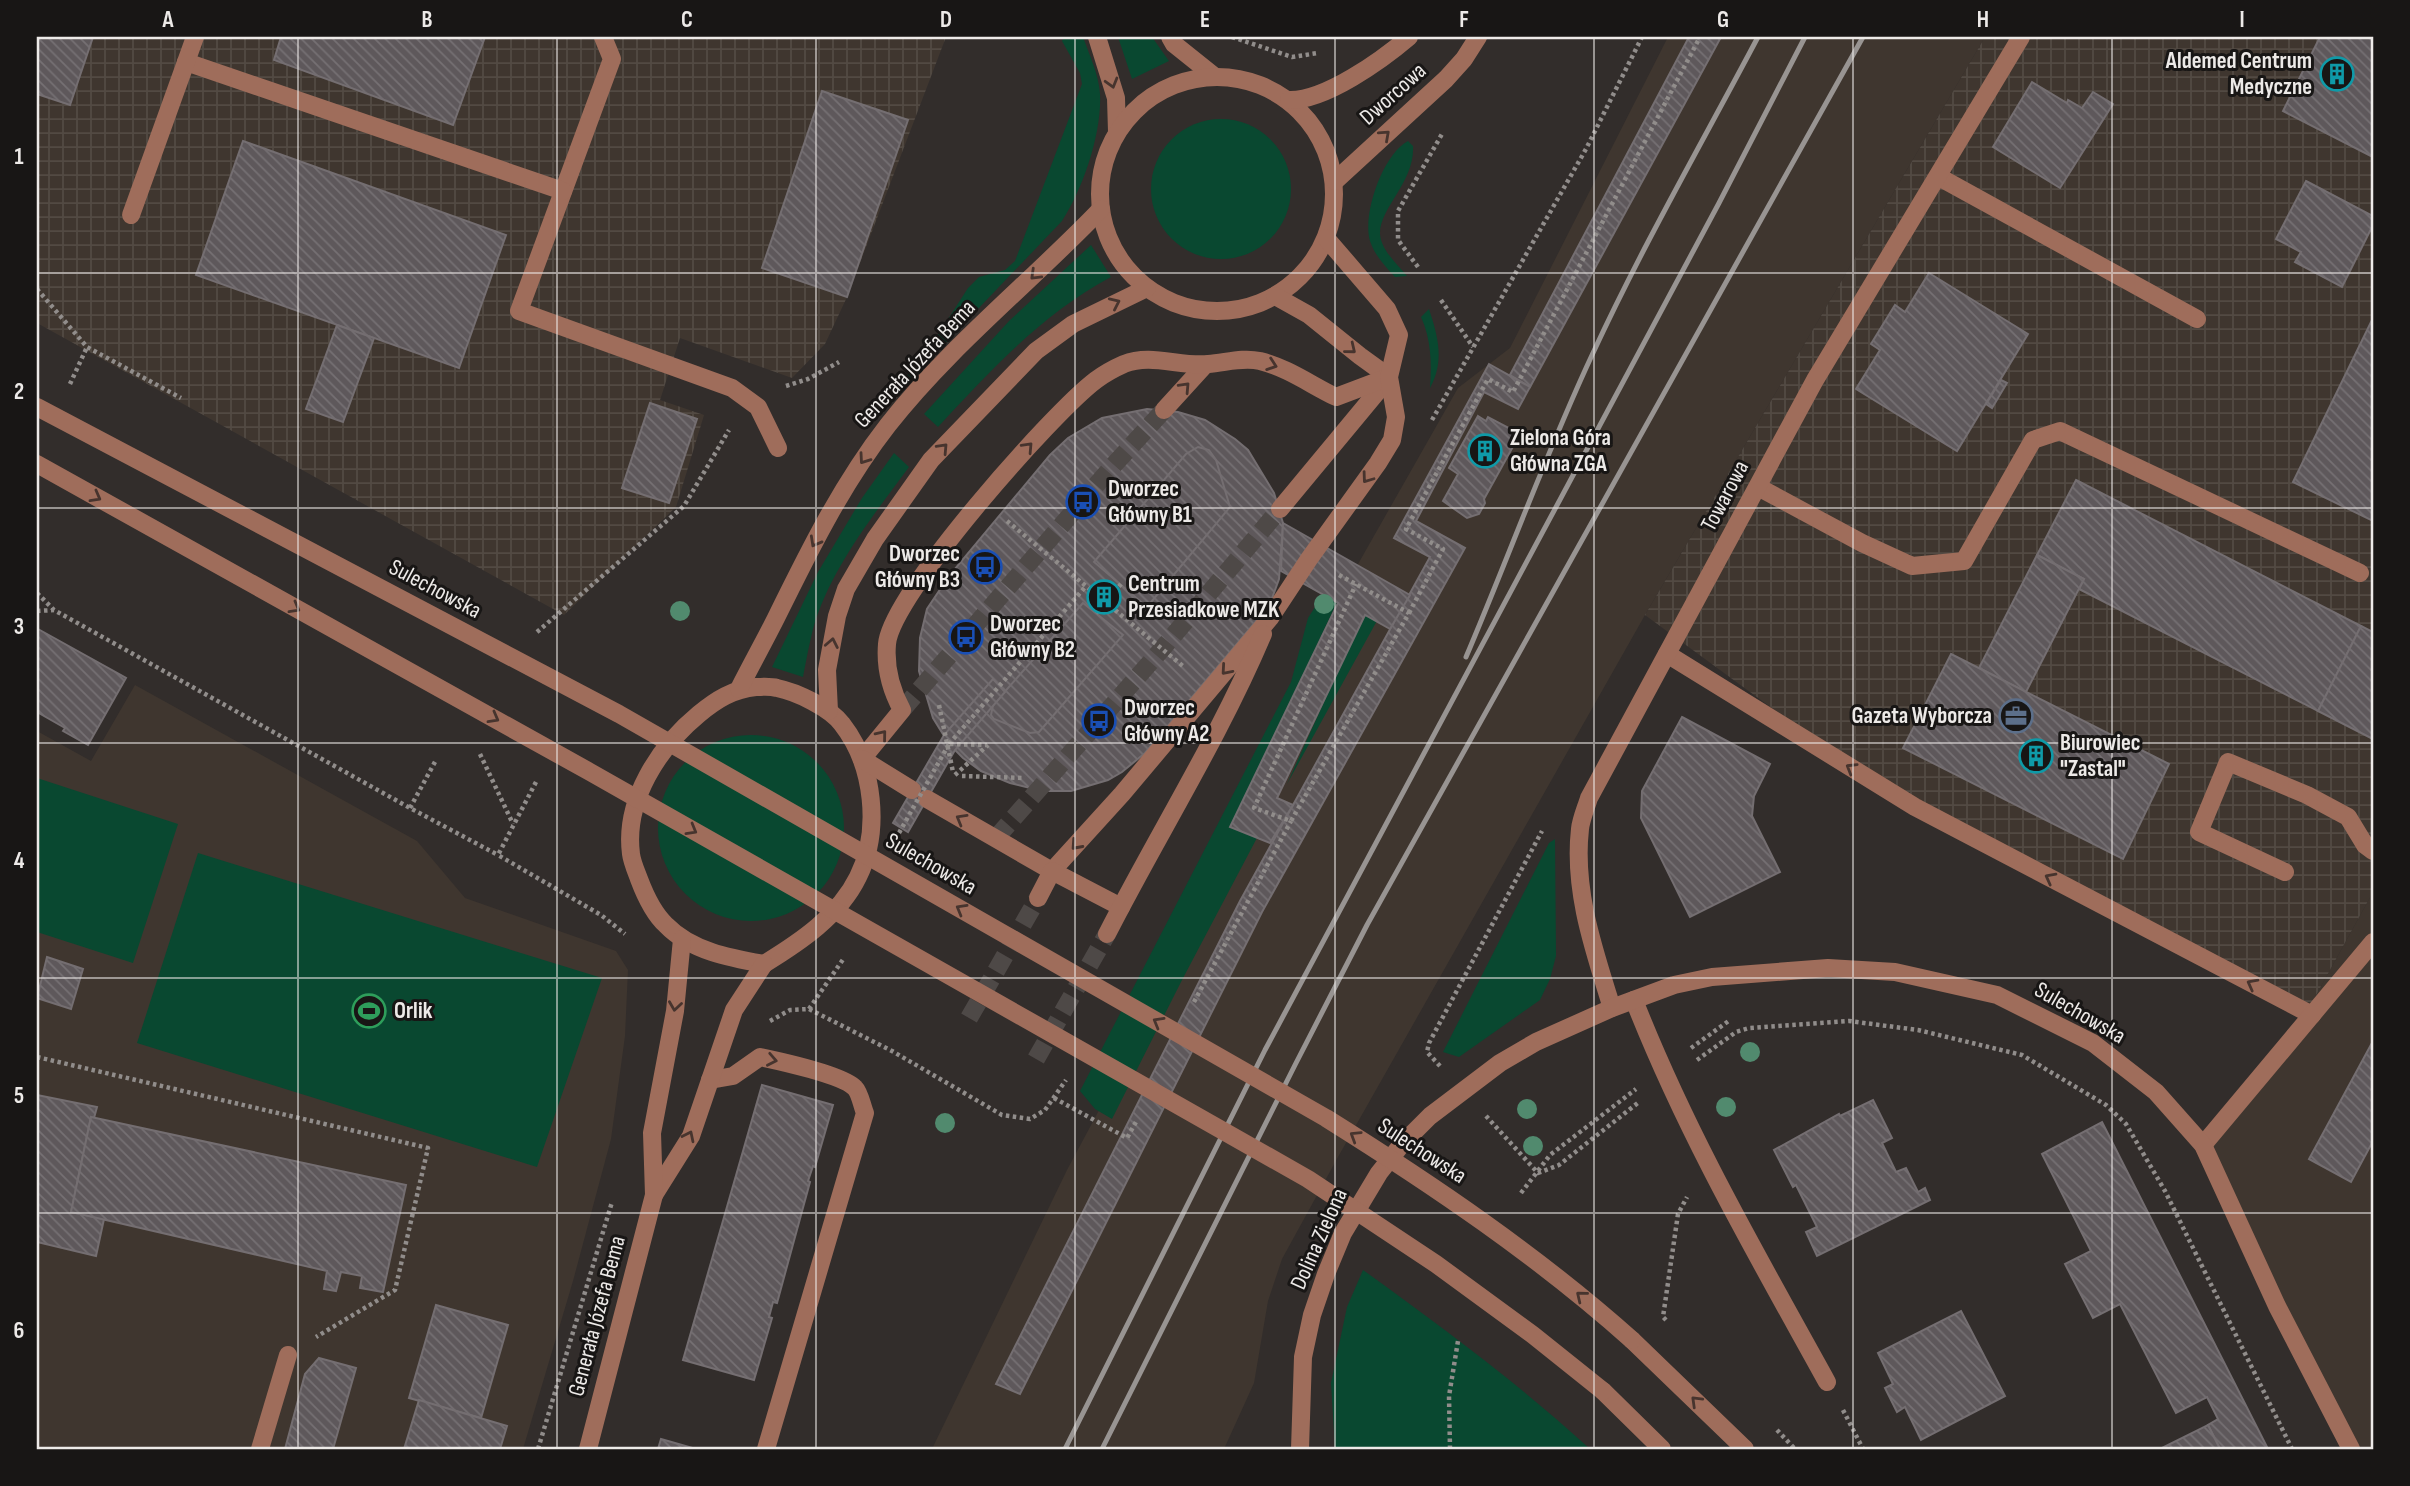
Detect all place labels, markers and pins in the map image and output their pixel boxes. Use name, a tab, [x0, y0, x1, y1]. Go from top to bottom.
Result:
place label: Aldemed Centrum Medyczne	[2165, 47, 2312, 101]
building icon: Aldemed Centrum Medyczne	[2318, 55, 2356, 93]
place label: Zielona Góra Główna ZGA	[1510, 424, 1611, 478]
building icon: Zielona Góra Główna ZGA	[1466, 432, 1504, 470]
place label: Dworzec Główny B1	[1108, 475, 1192, 529]
bus stop icon: Dworzec Główny B1	[1064, 483, 1102, 521]
place label: Dworzec Główny B3	[875, 540, 960, 594]
bus stop icon: Dworzec Główny B3	[966, 548, 1004, 586]
place label: Centrum Przesiadkowe MZK	[1128, 570, 1280, 624]
building icon: Centrum Przesiadkowe MZK	[1085, 578, 1123, 616]
place label: Dworzec Główny B2	[990, 610, 1075, 664]
bus stop icon: Dworzec Główny B2	[947, 618, 985, 656]
place label: Dworzec Główny A2	[1124, 694, 1209, 748]
office icon: Gazeta Wyborcza	[1997, 697, 2035, 735]
bus stop icon: Dworzec Główny A2	[1080, 702, 1118, 740]
place label: Gazeta Wyborcza	[1852, 702, 1992, 730]
place label: Biurowiec "Zastal"	[2060, 729, 2141, 783]
building icon: Biurowiec "Zastal"	[2017, 737, 2055, 775]
sports icon: Orlik	[350, 992, 388, 1030]
place label: Orlik	[394, 997, 433, 1025]

